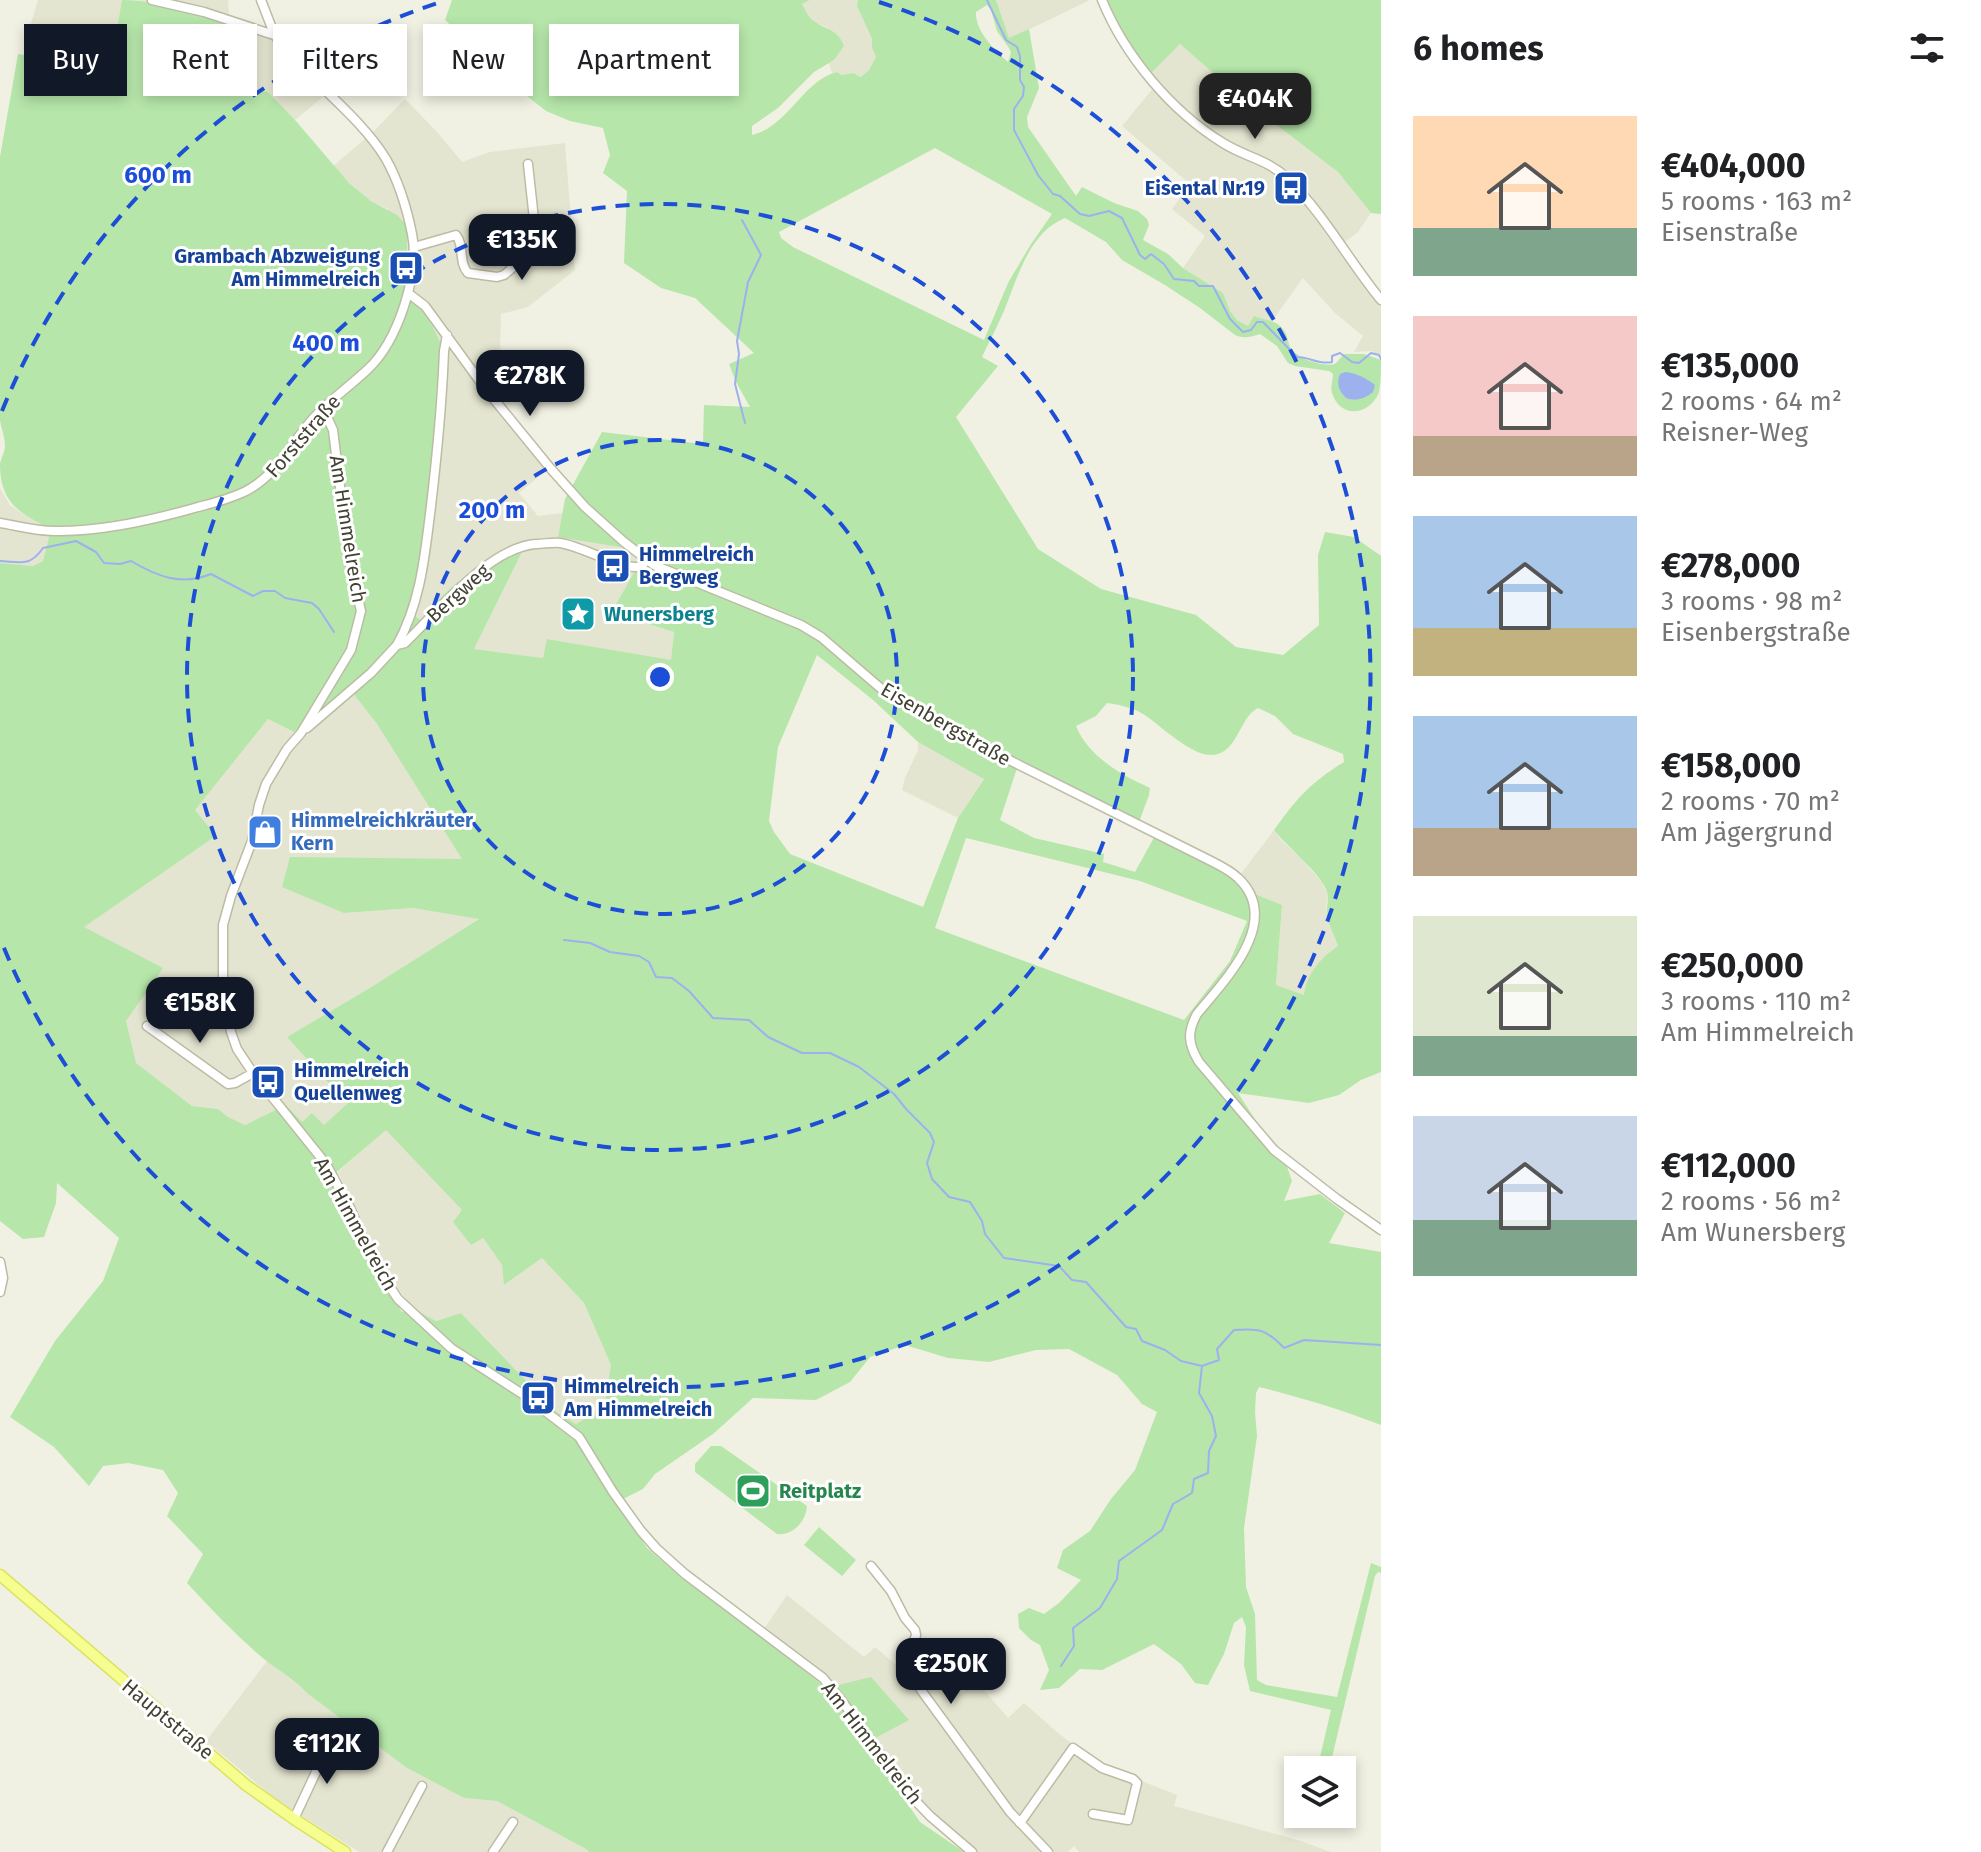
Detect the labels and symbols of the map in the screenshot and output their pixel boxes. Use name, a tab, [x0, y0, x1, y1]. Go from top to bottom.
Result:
pin: €404K	[1199, 73, 1311, 141]
text: 600 m	[124, 161, 192, 189]
bus stop icon: Eisental Nr.19	[1272, 169, 1310, 207]
place label: Eisental Nr.19	[1145, 176, 1265, 200]
pin: €135K	[466, 214, 578, 282]
place label: Grambach Abzweigung Am Himmelreich	[174, 244, 381, 291]
bus stop icon: Grambach Abzweigung Am Himmelreich	[387, 249, 425, 287]
text: 400 m	[292, 329, 360, 357]
pin: €278K	[474, 350, 586, 418]
street label: Forststraße	[260, 390, 346, 482]
street label: Am Himmelreich	[324, 453, 372, 605]
text: 200 m	[459, 496, 525, 524]
place label: Himmelreich Bergweg	[639, 542, 754, 589]
bus stop icon: Himmelreich Bergweg	[594, 547, 632, 585]
street label: Bergweg	[422, 558, 495, 628]
place icon: Wunersberg	[559, 595, 597, 633]
place label: Wunersberg	[604, 602, 715, 626]
centre of rings	[646, 663, 674, 691]
street label: Eisenbergstraße	[877, 677, 1015, 771]
place label: Himmelreichkräuter Kern	[291, 808, 474, 855]
shop icon: Himmelreichkräuter Kern	[246, 813, 284, 851]
pin: €158K	[144, 977, 256, 1045]
place label: Himmelreich Quellenweg	[294, 1058, 409, 1105]
bus stop icon: Himmelreich Quellenweg	[249, 1063, 287, 1101]
street label: Am Himmelreich	[309, 1153, 403, 1295]
place label: Himmelreich Am Himmelreich	[563, 1374, 712, 1421]
bus stop icon: Himmelreich Am Himmelreich	[519, 1379, 557, 1417]
sports icon: Reitplatz	[734, 1472, 772, 1510]
place label: Reitplatz	[779, 1479, 861, 1503]
pin: €250K	[895, 1638, 1007, 1706]
street label: Hauptstraße	[117, 1674, 219, 1764]
street label: Am Himmelreich	[817, 1677, 927, 1809]
pin: €112K	[271, 1718, 383, 1786]

